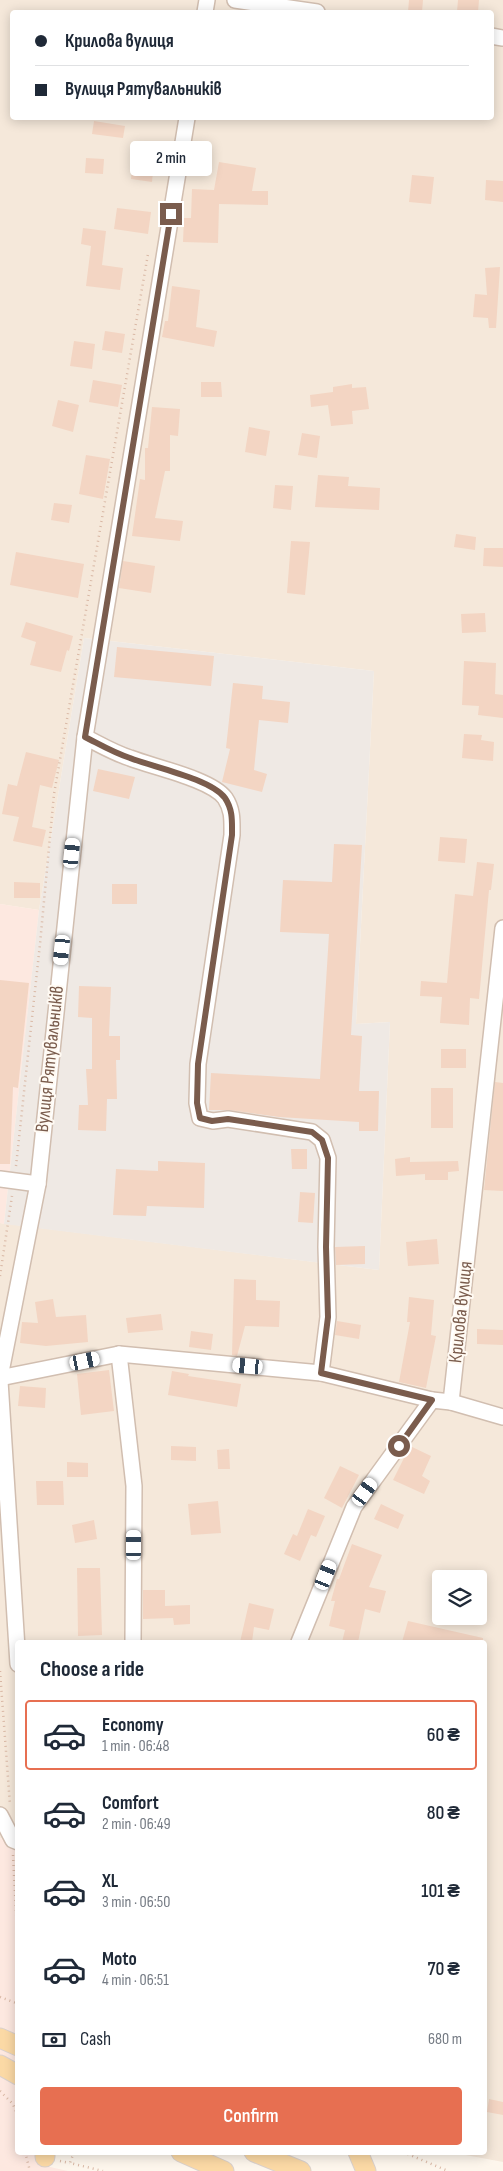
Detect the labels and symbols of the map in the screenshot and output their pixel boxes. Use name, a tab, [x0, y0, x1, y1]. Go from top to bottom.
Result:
callout: 2 min	[130, 142, 212, 176]
route end	[160, 203, 182, 225]
car	[62, 837, 81, 869]
car	[52, 934, 71, 966]
street label: Вулиця Рятувальників	[31, 985, 69, 1133]
street label: Крилова вулиця	[444, 1260, 478, 1364]
car	[68, 1351, 101, 1371]
car	[232, 1357, 263, 1375]
route start	[388, 1435, 410, 1457]
car	[350, 1475, 379, 1509]
car	[126, 1530, 141, 1560]
car	[313, 1558, 338, 1592]

